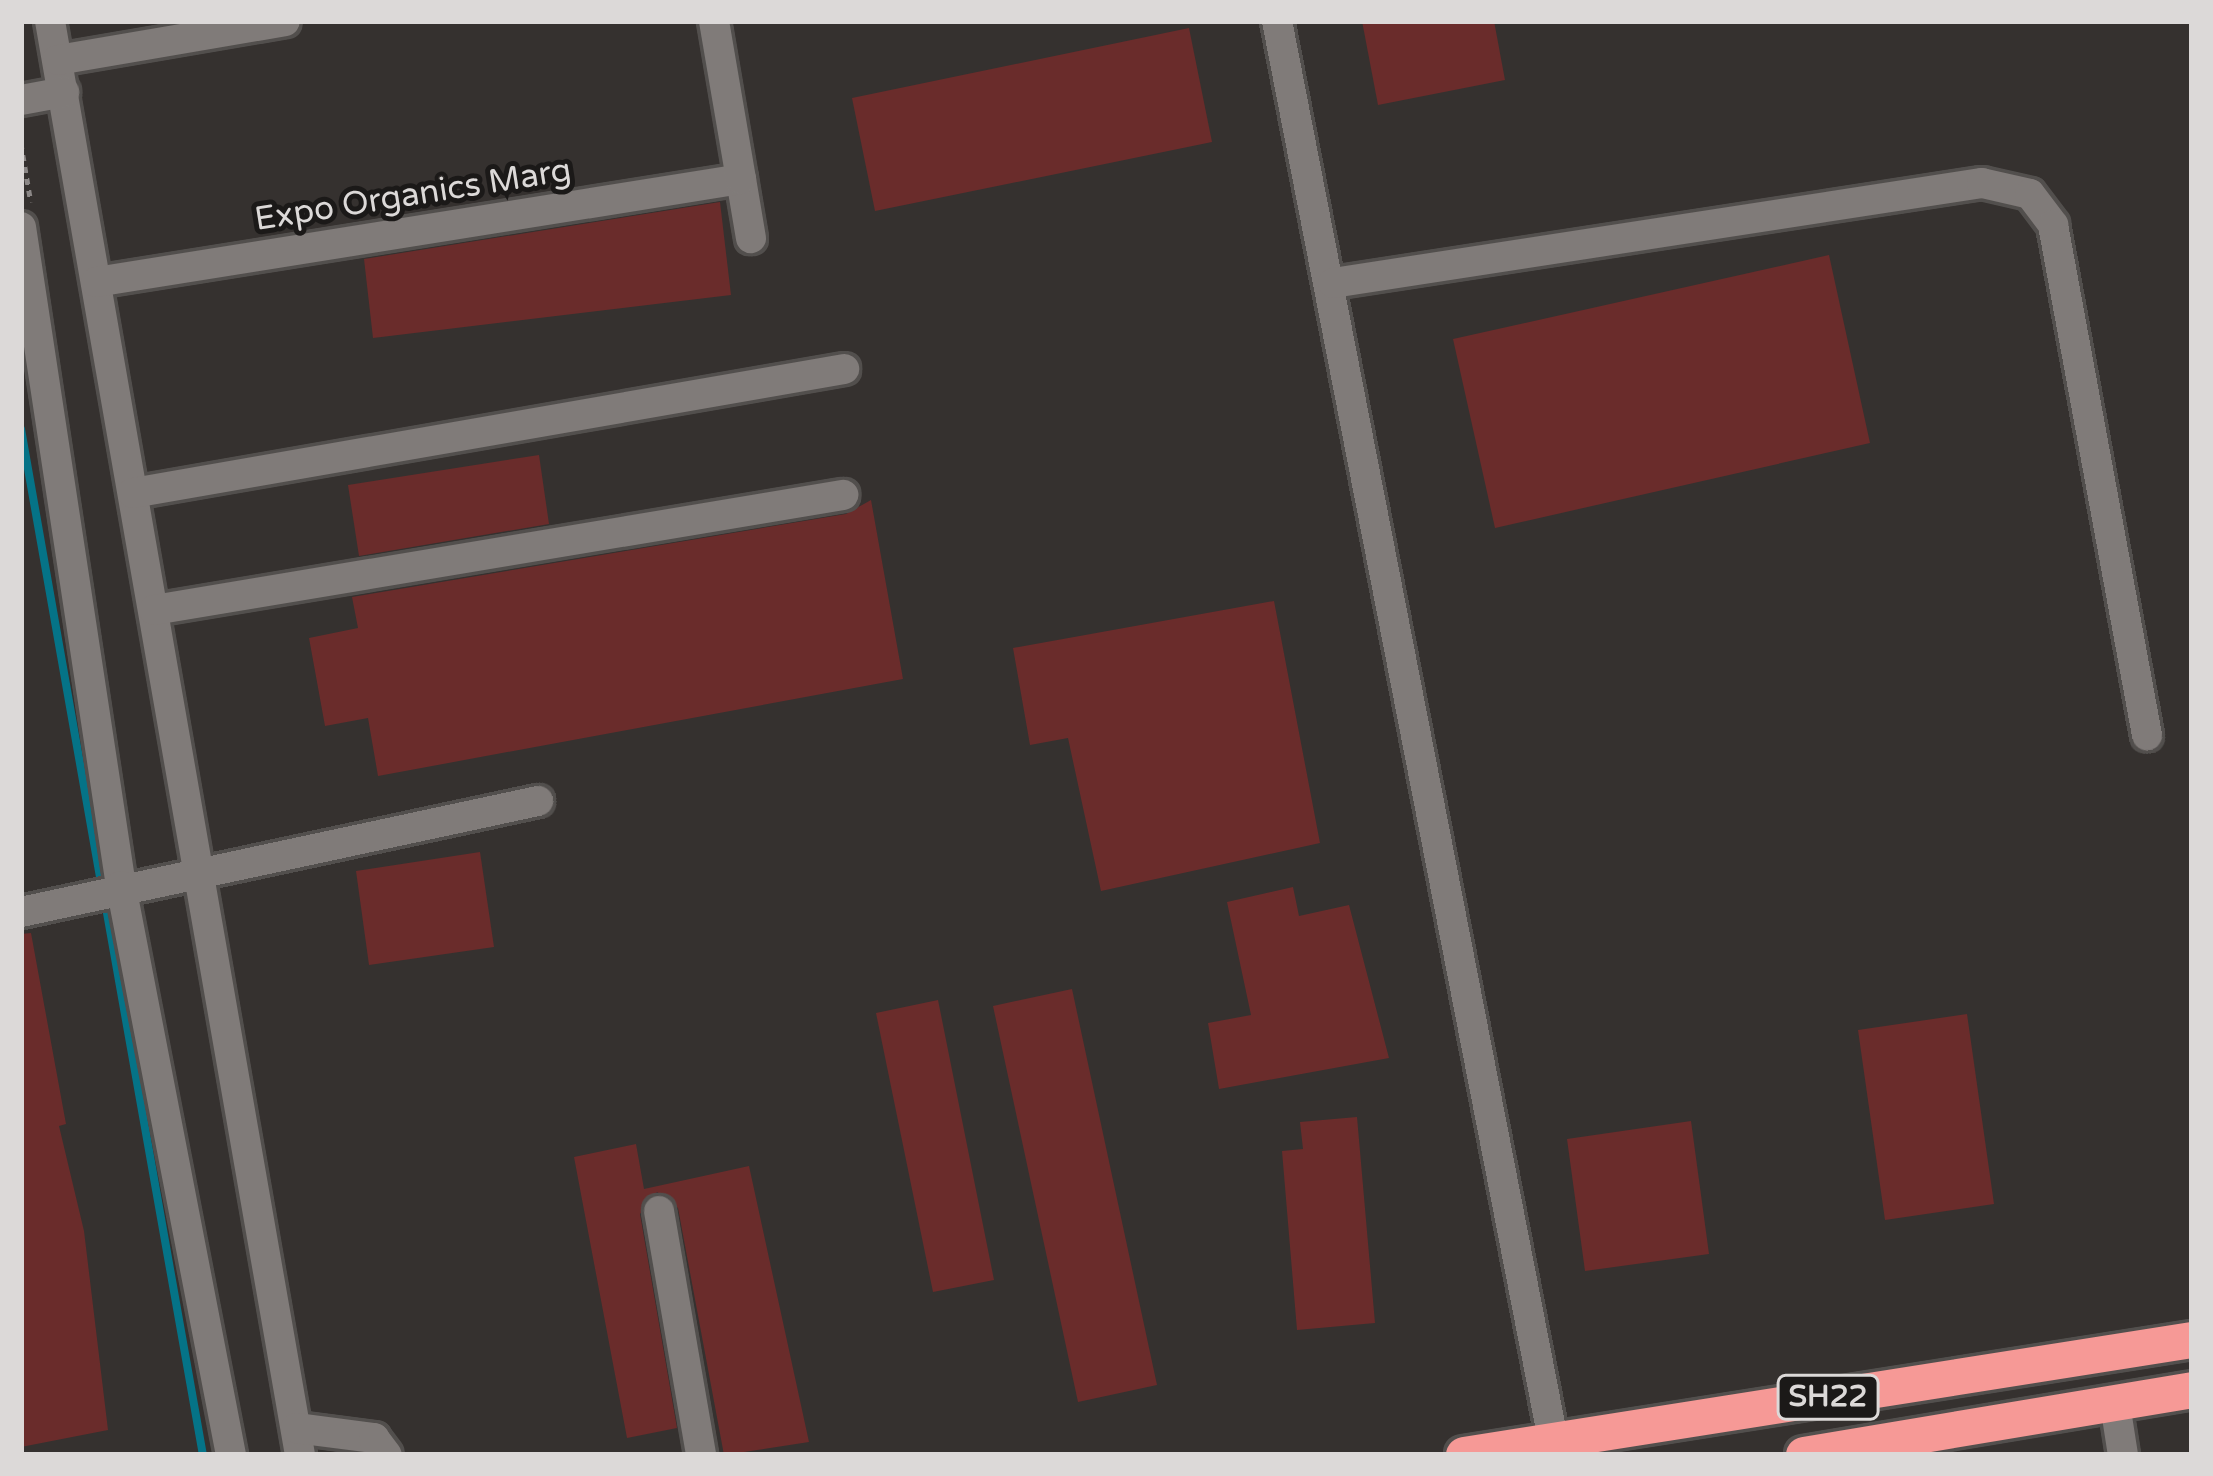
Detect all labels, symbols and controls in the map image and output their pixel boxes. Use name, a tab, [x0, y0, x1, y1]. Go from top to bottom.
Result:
street label: Expo Organics Marg	[252, 150, 574, 240]
road number: SH22	[1774, 1373, 1882, 1421]

